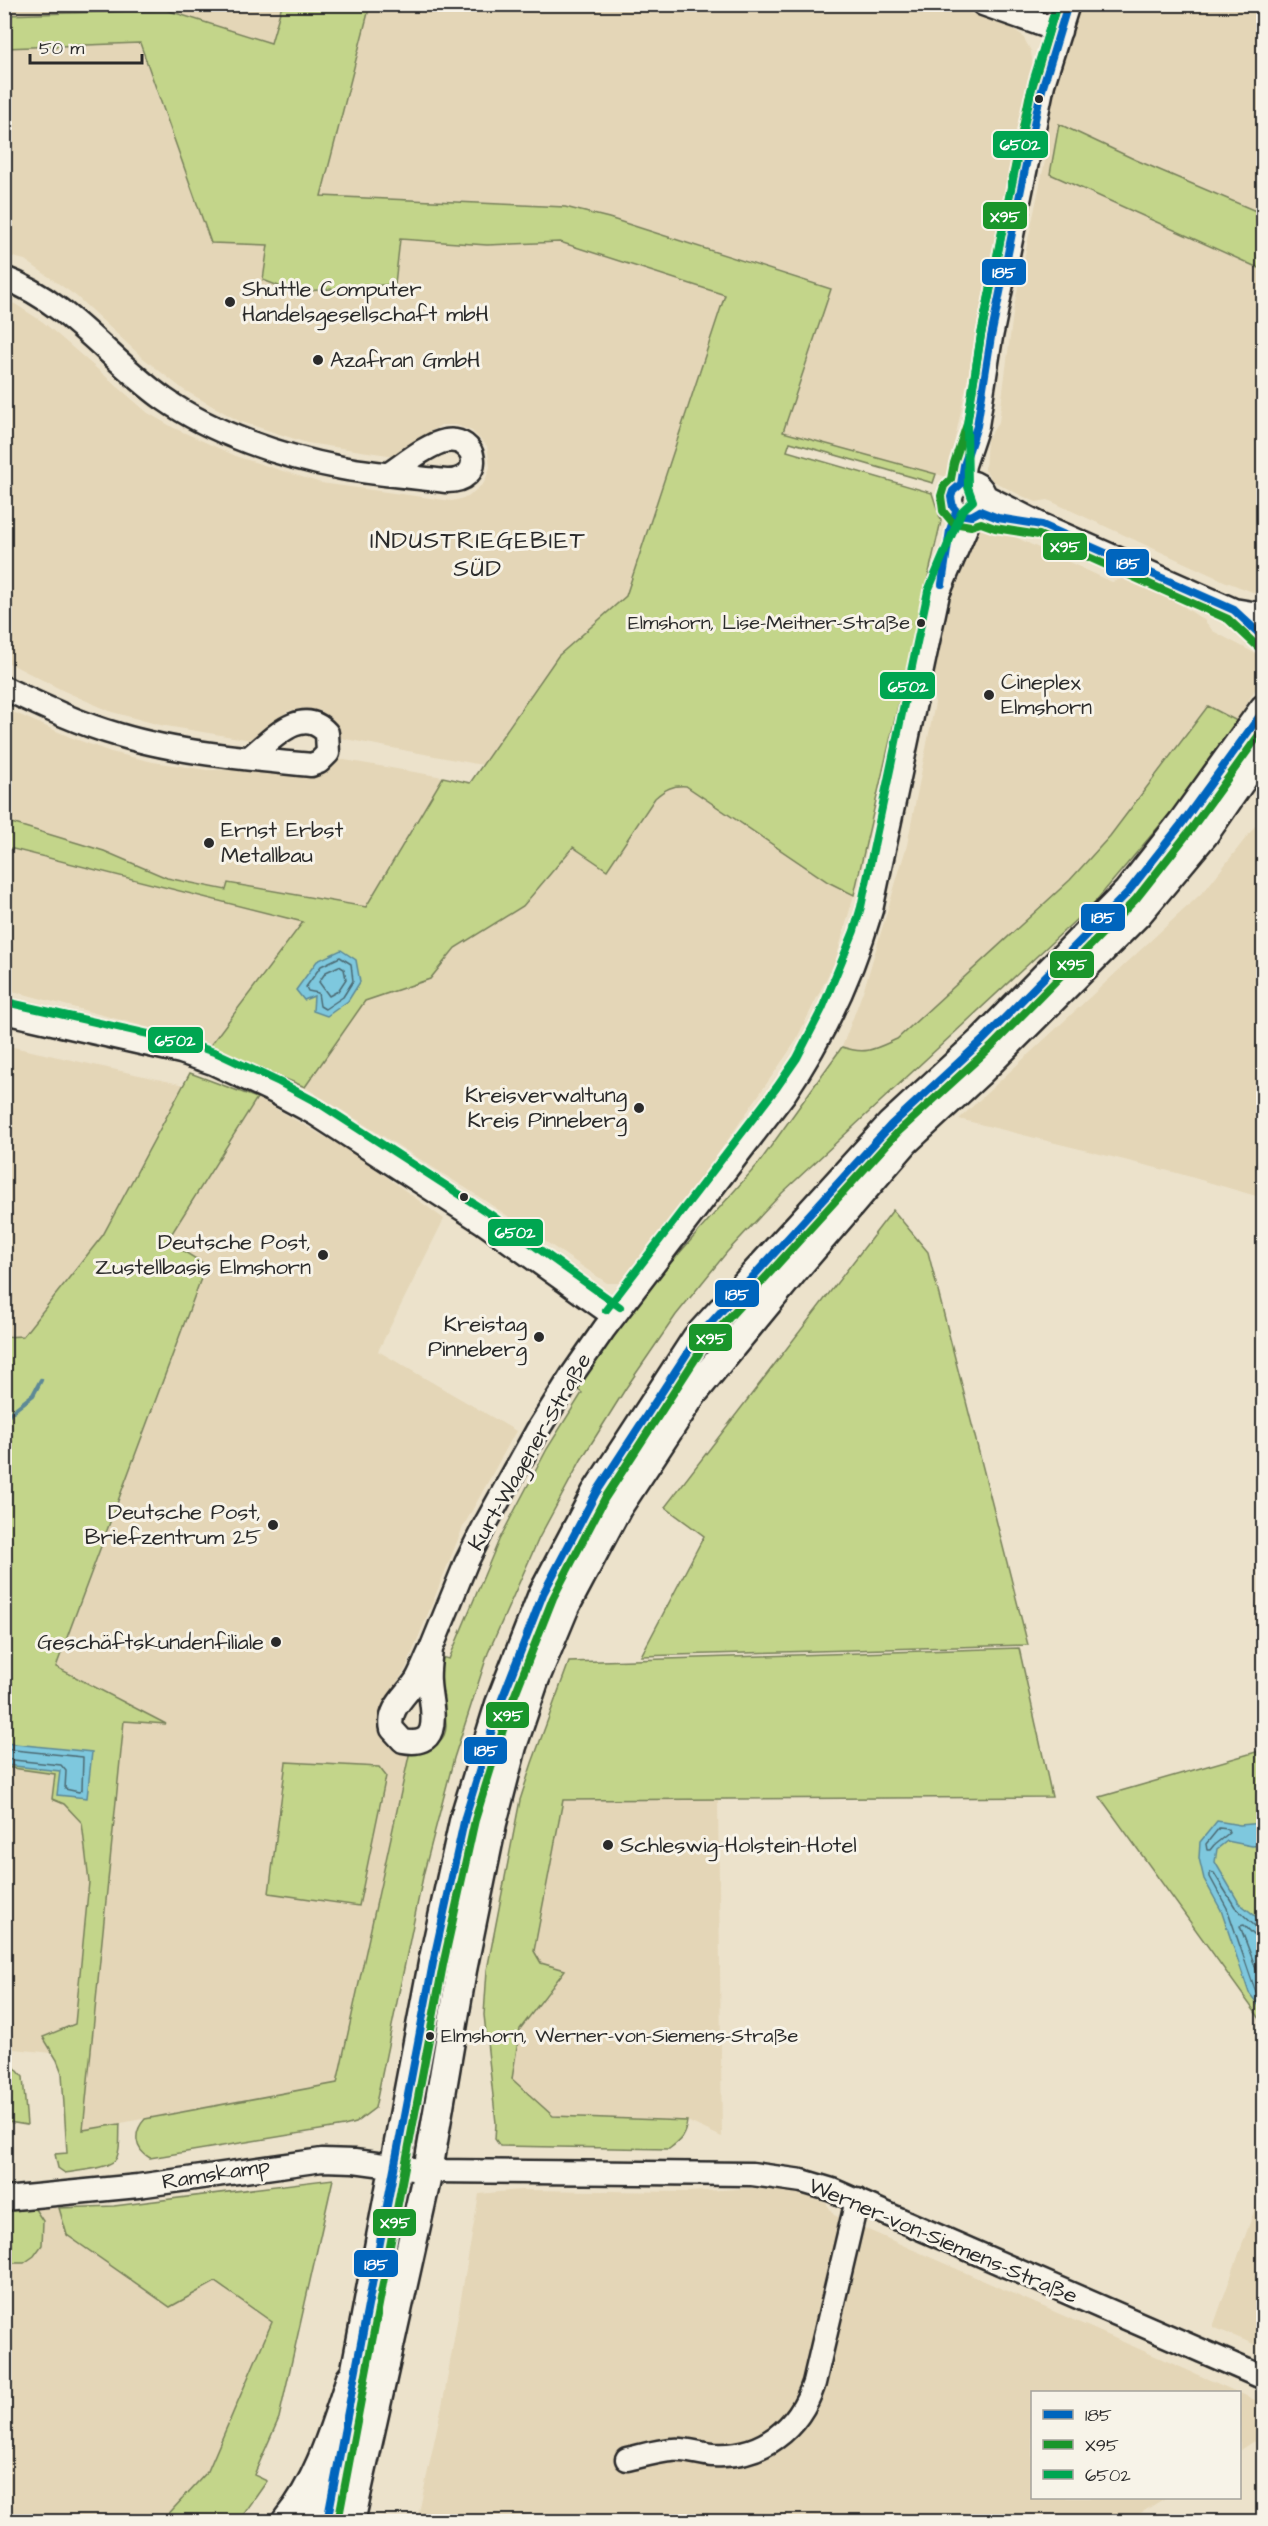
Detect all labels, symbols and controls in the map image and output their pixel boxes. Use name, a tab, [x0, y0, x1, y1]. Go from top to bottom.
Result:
scale bar	[30, 27, 142, 65]
text: 50 m	[39, 36, 84, 61]
unlabelled marker	[1033, 93, 1045, 105]
line badge: 6502	[992, 130, 1049, 159]
text: 6502	[1000, 134, 1041, 156]
line badge: X95	[982, 201, 1028, 230]
text: X95	[990, 206, 1021, 228]
line badge: 185	[981, 258, 1027, 286]
text: 185	[992, 262, 1017, 284]
place label: Shuttle Computer Handelsgesellschaft mbH	[242, 274, 489, 331]
marker: Shuttle Computer Handelsgesellschaft mbH	[223, 295, 237, 309]
place label: Azafran GmbH	[330, 345, 480, 376]
marker: Azafran GmbH	[311, 353, 325, 367]
district label: INDUSTRIEGEBIET SÜD	[370, 524, 586, 586]
line badge: X95	[1042, 532, 1088, 561]
text: X95	[1050, 536, 1081, 558]
line badge: 185	[1105, 548, 1150, 577]
text: 185	[1116, 553, 1141, 575]
place label: Elmshorn, Lise-Meitner-Straße	[628, 609, 910, 637]
marker: Elmshorn, Lise-Meitner-Straße	[915, 617, 927, 629]
place label: Cineplex Elmshorn	[1001, 667, 1092, 723]
line badge: 6502	[879, 671, 936, 700]
text: 6502	[888, 676, 929, 698]
marker: Cineplex Elmshorn	[982, 688, 996, 702]
place label: Ernst Erbst Metallbau	[221, 815, 343, 871]
marker: Ernst Erbst Metallbau	[202, 836, 216, 850]
line badge: 185	[1080, 903, 1126, 932]
text: 185	[1091, 907, 1116, 929]
line badge: X95	[1049, 950, 1095, 979]
text: X95	[1057, 954, 1088, 976]
line badge: 6502	[147, 1026, 204, 1054]
text: 6502	[155, 1030, 196, 1052]
place label: Kreisverwaltung Kreis Pinneberg	[465, 1080, 627, 1137]
marker: Kreisverwaltung Kreis Pinneberg	[632, 1101, 646, 1115]
unlabelled marker	[458, 1191, 470, 1203]
line badge: 6502	[487, 1218, 544, 1247]
text: 6502	[495, 1222, 536, 1244]
place label: Deutsche Post, Zustellbasis Elmshorn	[95, 1227, 311, 1283]
marker: Deutsche Post, Zustellbasis Elmshorn	[316, 1248, 330, 1262]
line badge: 185	[714, 1279, 760, 1308]
text: 185	[725, 1284, 750, 1306]
place label: Kreistag Pinneberg	[428, 1309, 527, 1366]
line badge: X95	[688, 1323, 733, 1352]
text: X95	[696, 1328, 727, 1350]
marker: Kreistag Pinneberg	[532, 1330, 546, 1344]
street label: Kurt-Wagener-Straße	[461, 1347, 600, 1557]
place label: Deutsche Post, Briefzentrum 25	[85, 1497, 261, 1553]
marker: Deutsche Post, Briefzentrum 25	[266, 1518, 280, 1532]
place label: Geschäftskundenfiliale	[37, 1627, 264, 1658]
marker: Geschäftskundenfiliale	[269, 1635, 283, 1649]
line badge: X95	[485, 1701, 530, 1729]
text: X95	[493, 1705, 524, 1727]
line badge: 185	[463, 1736, 508, 1765]
text: 185	[474, 1740, 499, 1762]
place label: Schleswig-Holstein-Hotel	[620, 1830, 857, 1862]
marker: Schleswig-Holstein-Hotel	[601, 1838, 615, 1852]
place label: Elmshorn, Werner-von-Siemens-Straße	[441, 2022, 799, 2050]
marker: Elmshorn, Werner-von-Siemens-Straße	[424, 2030, 436, 2042]
street label: Ramskamp	[160, 2150, 272, 2198]
street label: Werner-von-Siemens-Straße	[804, 2170, 1082, 2312]
line badge: X95	[372, 2208, 417, 2237]
text: X95	[380, 2212, 411, 2234]
line badge: 185	[353, 2249, 399, 2278]
text: 185	[364, 2254, 389, 2276]
legend	[1031, 2391, 1241, 2499]
text: 185	[1085, 2403, 1112, 2428]
text: X95	[1085, 2433, 1119, 2458]
text: 6502	[1085, 2463, 1131, 2488]

